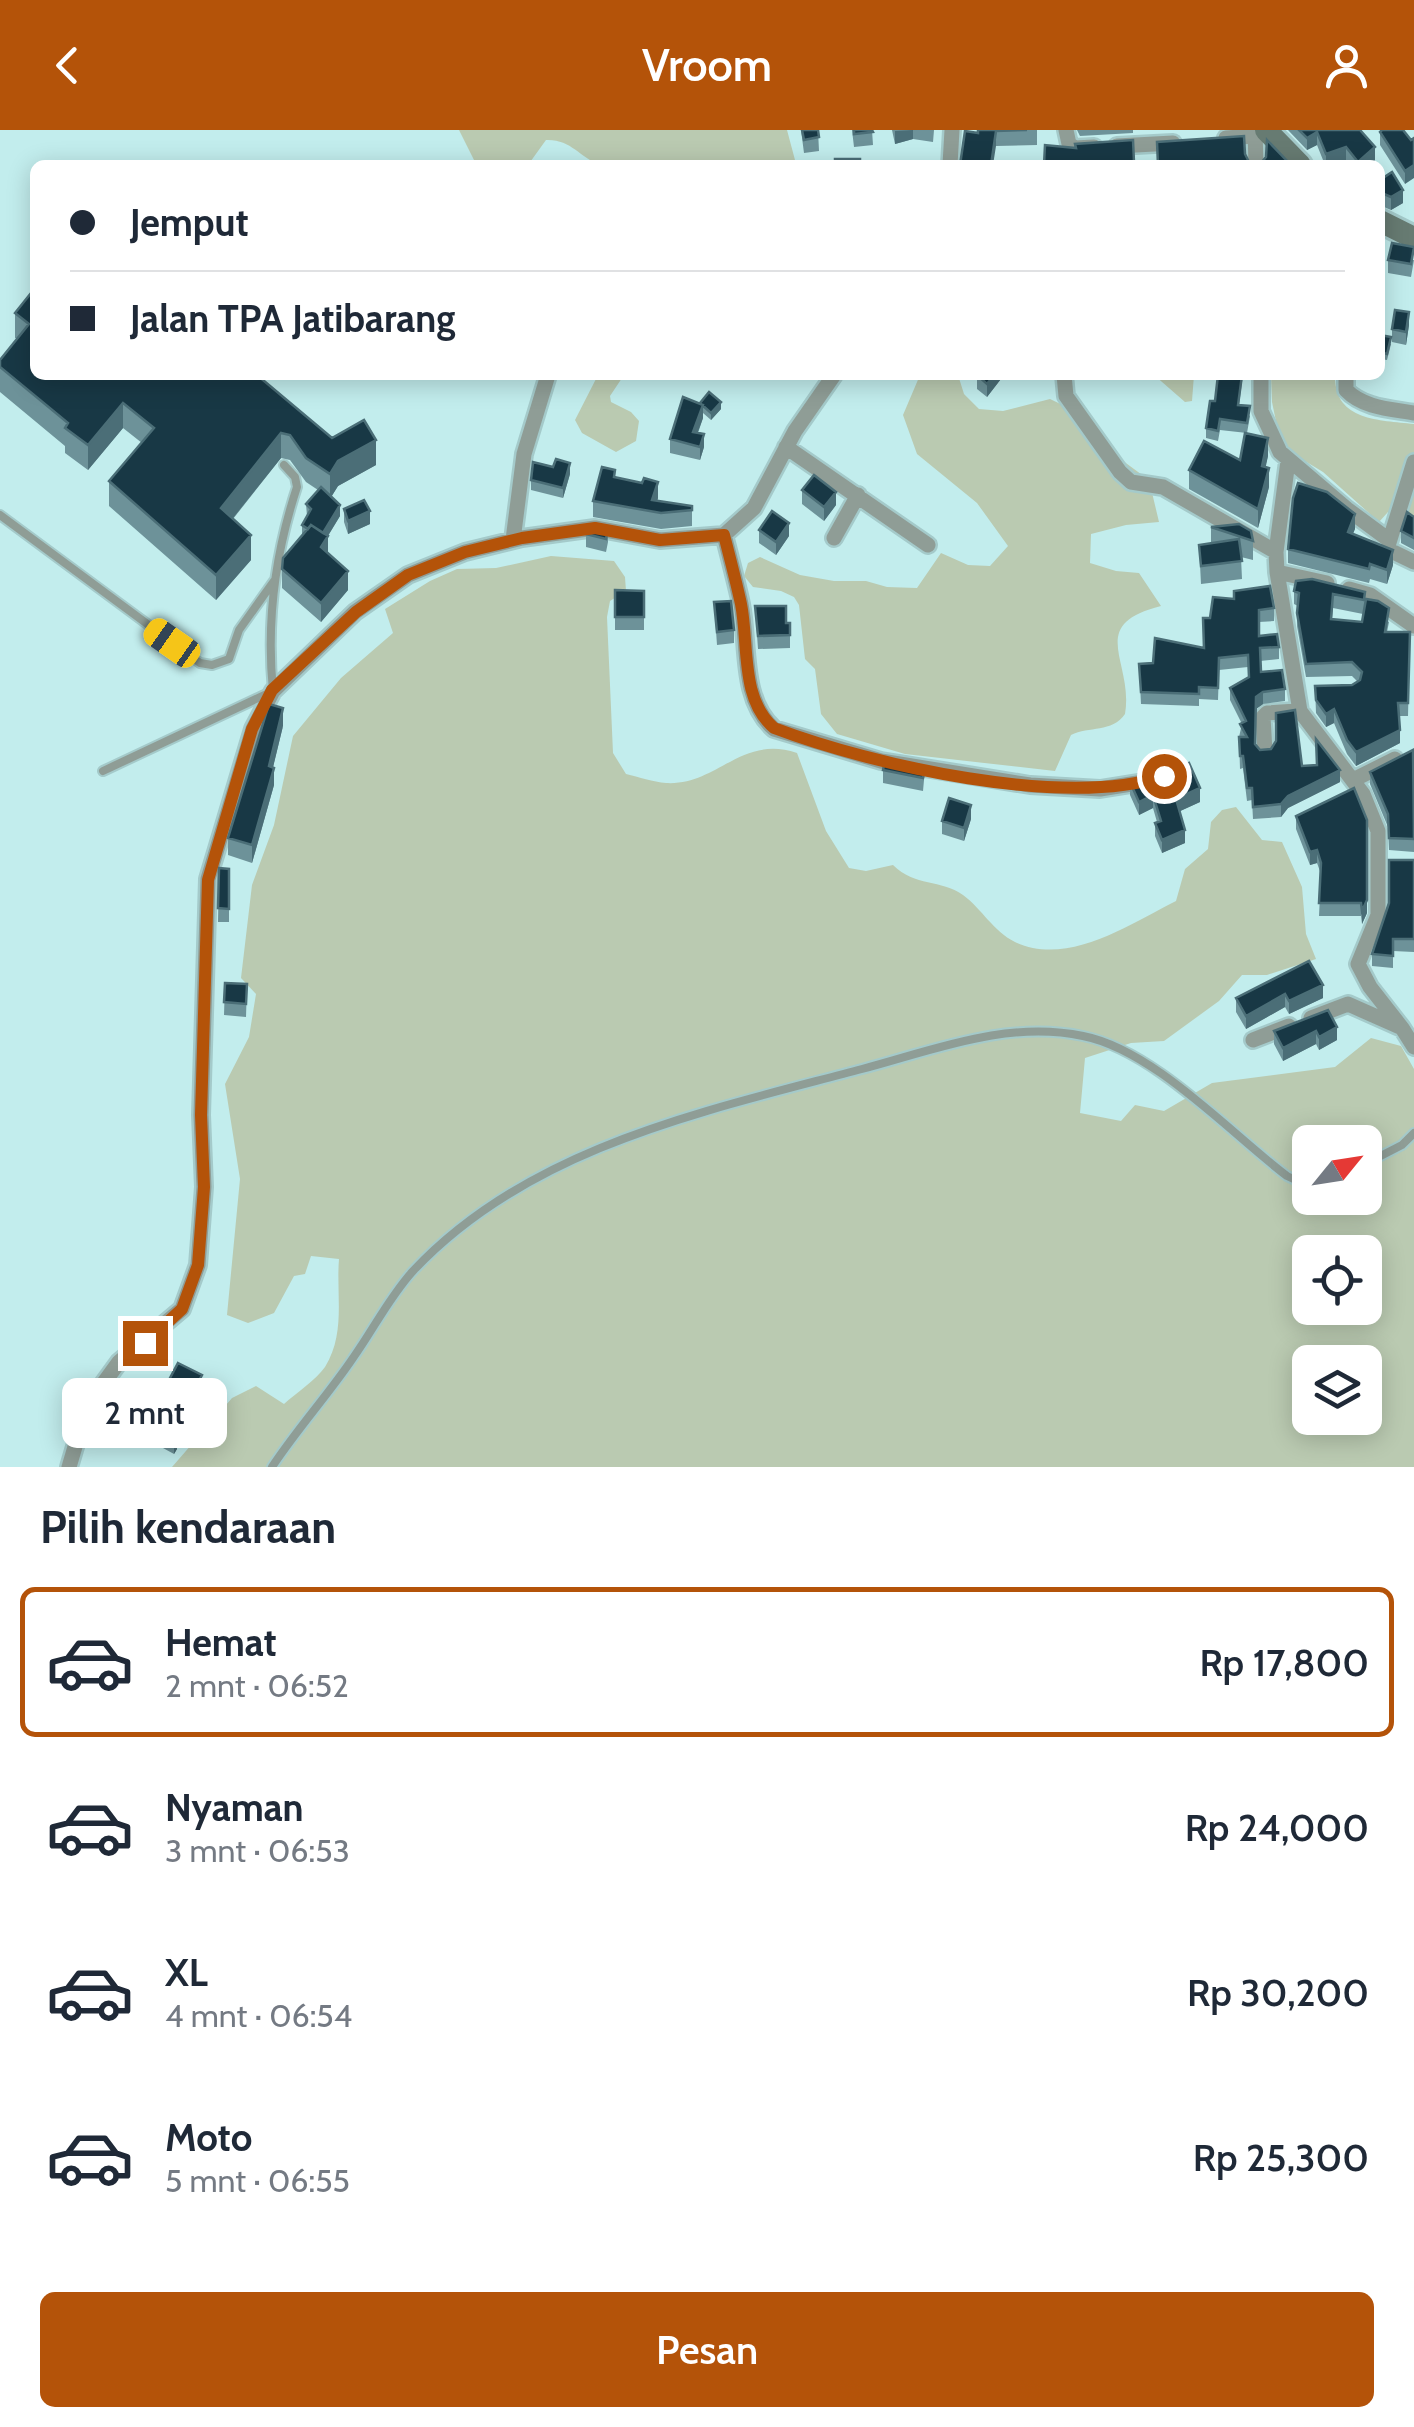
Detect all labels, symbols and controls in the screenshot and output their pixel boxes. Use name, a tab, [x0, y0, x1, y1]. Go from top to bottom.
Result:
icon: back	[40, 38, 95, 93]
text: Vroom	[642, 38, 772, 92]
icon: person	[1319, 38, 1374, 93]
text: Jemput	[130, 199, 249, 246]
text: Jalan TPA Jatibarang	[130, 295, 455, 342]
car	[139, 614, 205, 672]
route start	[1142, 754, 1187, 799]
north arrow	[1292, 1125, 1382, 1215]
map controls	[1292, 1125, 1382, 1435]
button: locate	[1292, 1235, 1382, 1325]
route end	[123, 1321, 168, 1366]
button: layers	[1292, 1345, 1382, 1435]
callout: 2 mnt	[62, 1378, 228, 1448]
text: 2 mnt	[104, 1393, 185, 1432]
text: Pilih kendaraan	[40, 1500, 336, 1554]
icon: car	[45, 1617, 135, 1707]
text: Hemat	[165, 1619, 277, 1666]
text: Rp 17,800	[1199, 1639, 1369, 1686]
text: 2 mnt · 06:52	[165, 1666, 349, 1705]
icon: car	[45, 1782, 135, 1872]
text: Nyaman	[165, 1784, 304, 1831]
text: Rp 24,000	[1185, 1804, 1369, 1851]
text: 3 mnt · 06:53	[165, 1831, 350, 1870]
icon: car	[45, 1947, 135, 2037]
text: XL	[165, 1949, 208, 1996]
text: Rp 30,200	[1187, 1969, 1369, 2016]
text: 4 mnt · 06:54	[165, 1996, 352, 2035]
icon: car	[45, 2112, 135, 2202]
text: Moto	[165, 2114, 252, 2161]
text: Rp 25,300	[1193, 2134, 1369, 2181]
text: 5 mnt · 06:55	[165, 2161, 350, 2200]
button: Pesan	[40, 2292, 1374, 2407]

